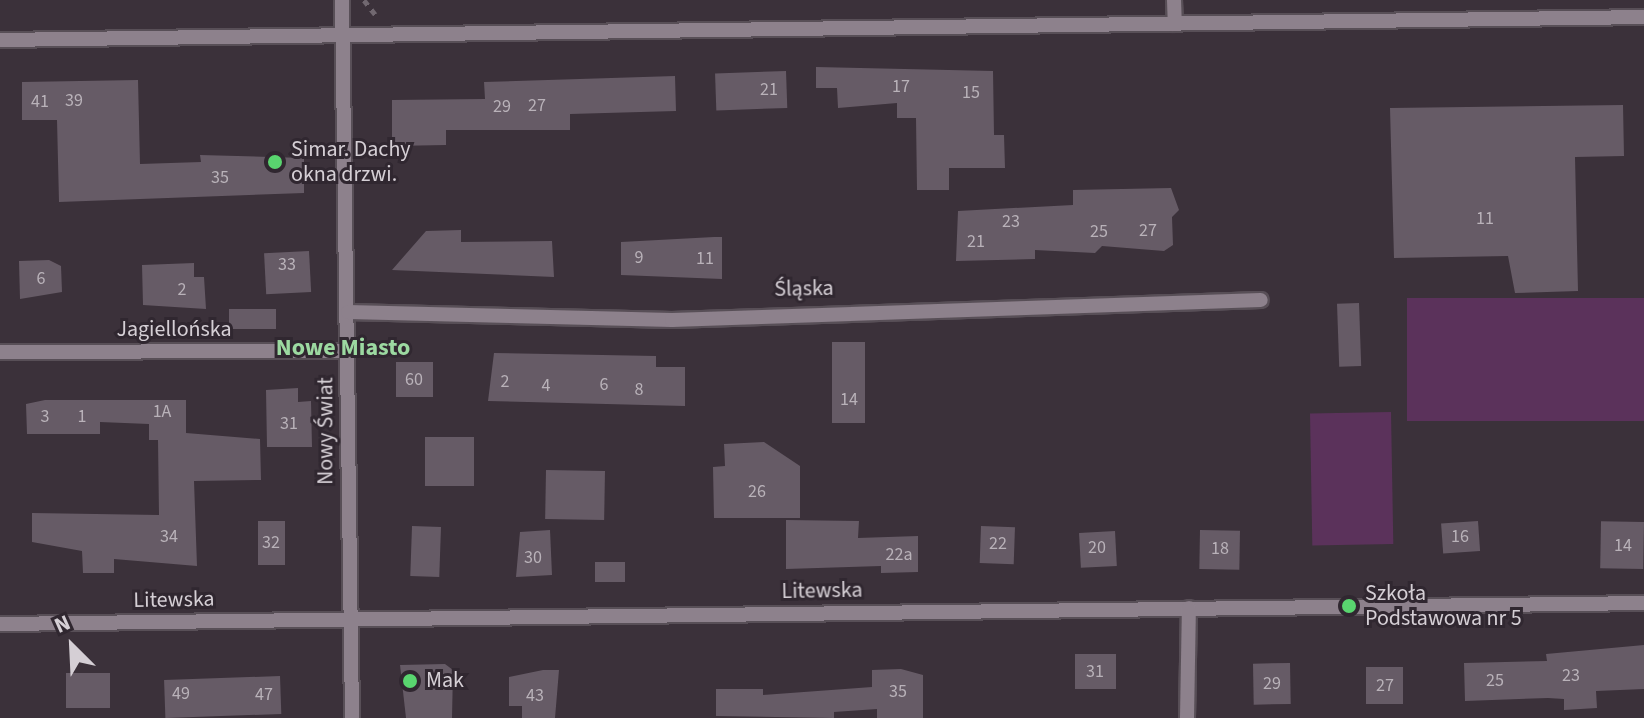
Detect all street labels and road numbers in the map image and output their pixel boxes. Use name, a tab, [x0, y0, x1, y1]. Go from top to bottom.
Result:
street label: Śląska	[774, 275, 834, 303]
street label: Jagiellońska	[116, 317, 232, 343]
street label: Nowy Świat	[313, 377, 339, 485]
street label: Litewska	[781, 577, 863, 605]
street label: Litewska	[133, 586, 215, 614]

